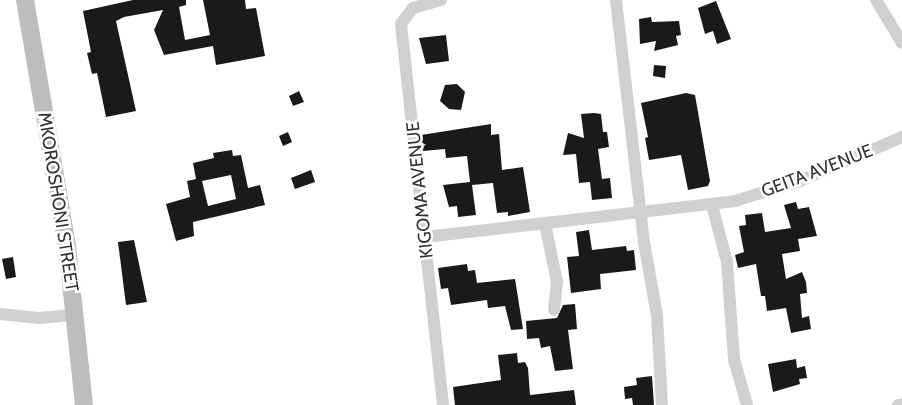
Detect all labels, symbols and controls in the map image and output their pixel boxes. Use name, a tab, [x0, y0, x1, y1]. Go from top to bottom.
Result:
street label: MKOROSHONI STREET	[33, 111, 83, 293]
street label: KIGOMA AVENUE	[402, 121, 438, 259]
street label: GEITA AVENUE	[758, 140, 876, 202]

